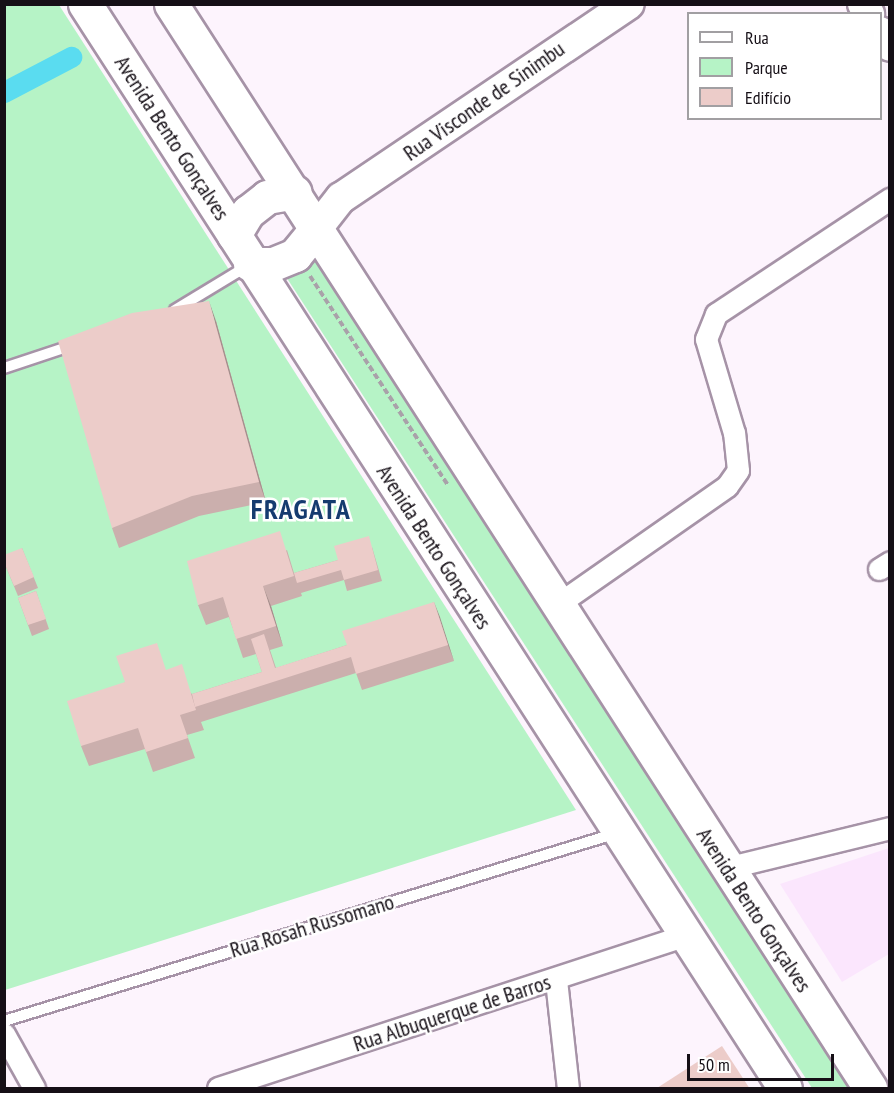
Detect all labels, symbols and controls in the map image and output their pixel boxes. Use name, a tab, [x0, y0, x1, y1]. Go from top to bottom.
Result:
legend	[687, 12, 882, 120]
text: Rua	[745, 26, 769, 49]
street label: Rua Visconde de Sinimbu	[398, 35, 570, 167]
street label: Avenida Bento Gonçalves	[109, 51, 235, 225]
text: Parque	[745, 56, 788, 79]
text: Edifício	[745, 86, 791, 109]
street label: Avenida Bento Gonçalves	[371, 460, 497, 634]
district label: FRAGATA	[251, 492, 351, 526]
street label: Avenida Bento Gonçalves	[691, 823, 817, 997]
street label: Rua Rosah Russomano	[227, 889, 397, 963]
street label: Rua Albuquerque de Barros	[350, 969, 554, 1057]
scale bar	[690, 1042, 837, 1080]
text: 50 m	[698, 1053, 730, 1076]

